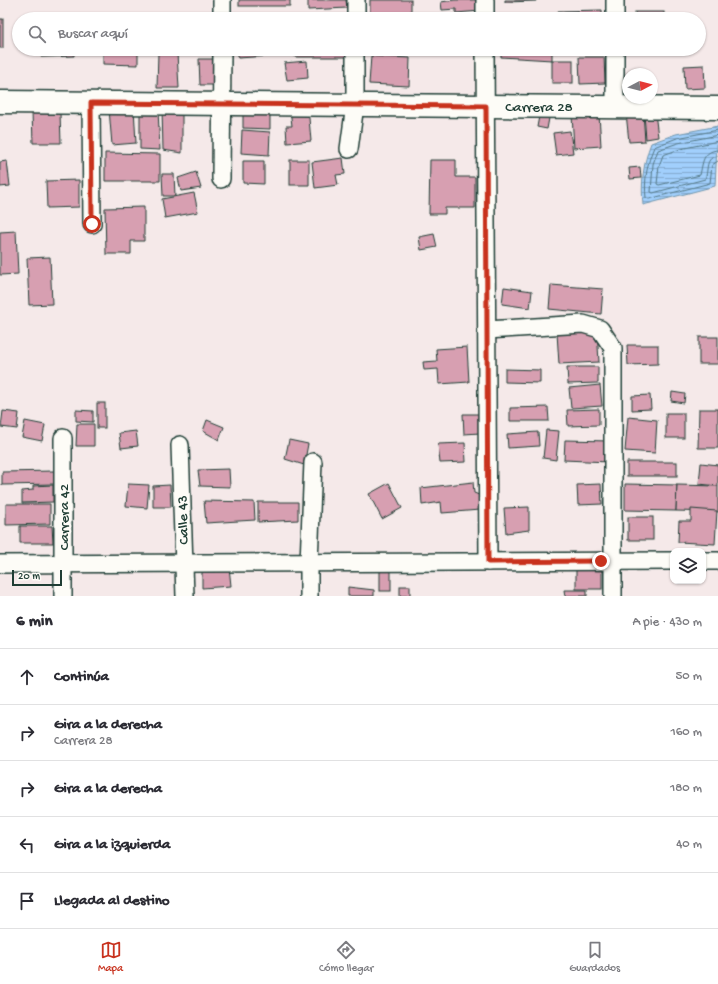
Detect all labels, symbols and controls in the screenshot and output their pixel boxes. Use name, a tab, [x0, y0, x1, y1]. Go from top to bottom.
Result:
search box	[12, 12, 706, 56]
icon: search	[26, 23, 48, 45]
text: Buscar aquí	[58, 25, 128, 43]
north arrow	[622, 68, 658, 104]
street label: Carrera 28	[505, 99, 573, 117]
route start	[83, 215, 101, 233]
street label: Carrera 42	[56, 484, 74, 550]
street label: Calle 43	[174, 495, 194, 545]
map controls	[670, 548, 706, 584]
button: layers	[670, 548, 706, 584]
route end	[592, 552, 610, 570]
scale bar	[12, 568, 62, 587]
text: 20 m	[18, 571, 40, 583]
text: 6 min	[16, 612, 52, 632]
text: A pie · 430 m	[632, 615, 702, 630]
icon: ahead	[16, 666, 38, 688]
text: Continúa	[54, 668, 109, 686]
text: 50 m	[675, 669, 702, 684]
text: Gira a la derecha	[54, 716, 162, 734]
icon: right	[16, 722, 38, 744]
text: 160 m	[670, 725, 702, 740]
text: Carrera 28	[54, 734, 113, 749]
icon: right	[16, 778, 38, 800]
text: Gira a la derecha	[54, 780, 162, 798]
text: 180 m	[670, 781, 702, 796]
icon: left	[16, 834, 38, 856]
text: Gira a la izquierda	[54, 836, 170, 854]
text: 40 m	[676, 837, 702, 852]
icon: arrive	[16, 890, 38, 912]
text: Llegada al destino	[54, 892, 170, 910]
tab: Mapa	[98, 939, 123, 975]
tab: Cómo llegar	[319, 939, 373, 975]
tab: Guardados	[569, 939, 620, 975]

